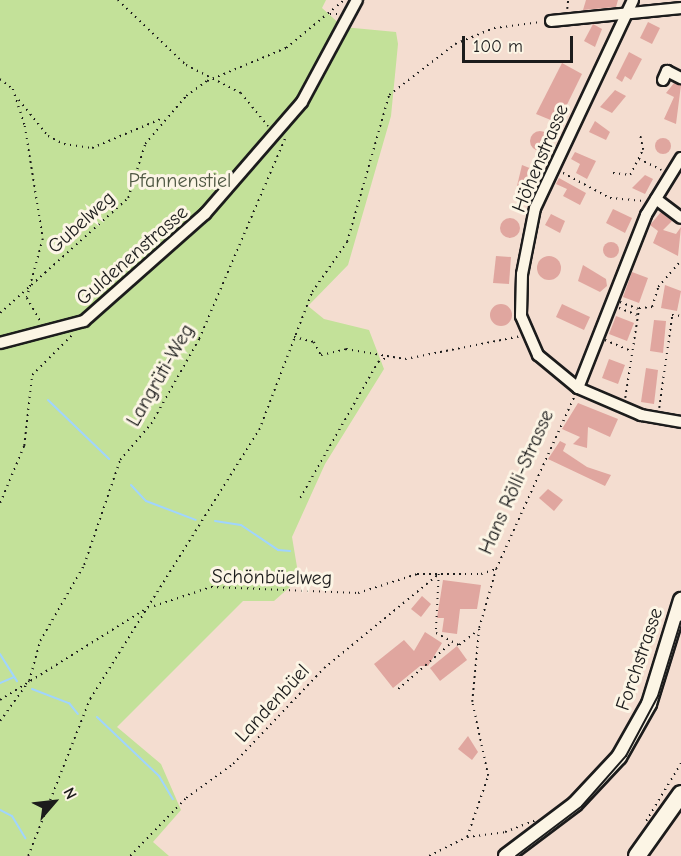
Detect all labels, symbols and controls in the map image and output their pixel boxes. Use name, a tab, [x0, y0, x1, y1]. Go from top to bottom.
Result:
scale bar	[465, 24, 576, 62]
text: 100 m	[473, 36, 523, 57]
street label: Höhenstrasse	[506, 100, 574, 216]
park label: Pfannenstiel	[129, 168, 231, 192]
street label: Gubelweg	[43, 186, 119, 258]
street label: Guldenenstrasse	[71, 200, 193, 310]
street label: Langrüti-Weg	[121, 320, 199, 430]
street label: Hans Rölli-Strasse	[473, 406, 559, 558]
street label: Schönbüelweg	[212, 564, 332, 590]
street label: Forchstrasse	[610, 604, 668, 714]
street label: Landenbüel	[230, 659, 314, 747]
north arrow	[24, 772, 84, 832]
text: N	[59, 785, 80, 802]

